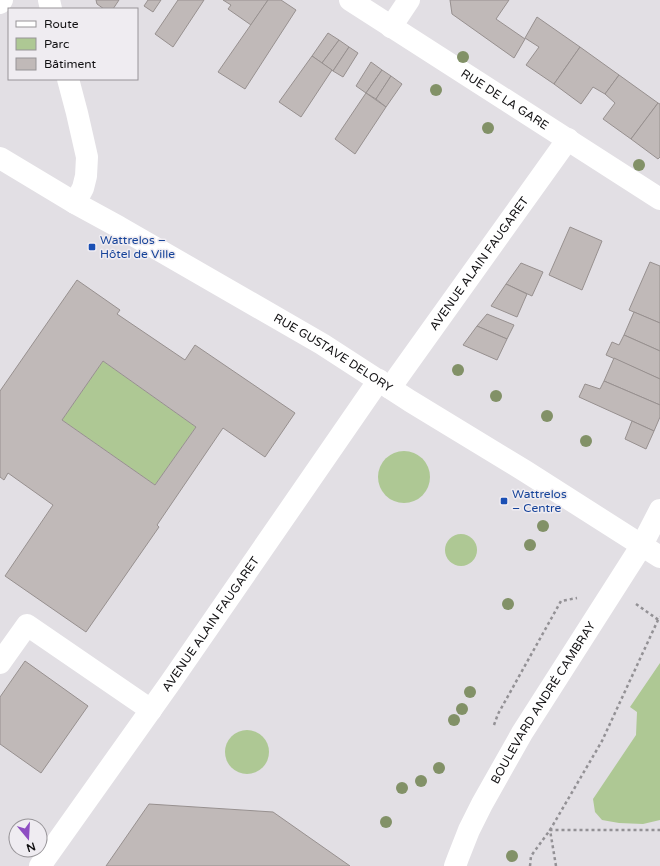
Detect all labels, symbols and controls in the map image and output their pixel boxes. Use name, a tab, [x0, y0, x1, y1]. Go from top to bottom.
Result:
legend	[8, 8, 138, 80]
text: Route	[44, 17, 79, 31]
text: Parc	[44, 37, 69, 51]
text: Bâtiment	[44, 57, 96, 71]
street label: RUE DE LA GARE	[458, 66, 552, 133]
street label: AVENUE ALAIN FAUGARET	[427, 193, 532, 333]
place label: Wattrelos – Hôtel de Ville	[100, 233, 175, 261]
marker: Wattrelos – Hôtel de Ville	[87, 242, 97, 252]
street label: RUE GUSTAVE DELORY	[271, 311, 396, 395]
place label: Wattrelos – Centre	[512, 487, 567, 515]
marker: Wattrelos – Centre	[499, 496, 509, 506]
street label: AVENUE ALAIN FAUGARET	[159, 553, 262, 694]
street label: BOULEVARD ANDRÉ CAMBRAY	[488, 619, 598, 786]
north arrow	[8, 818, 48, 858]
text: N	[25, 839, 37, 855]

